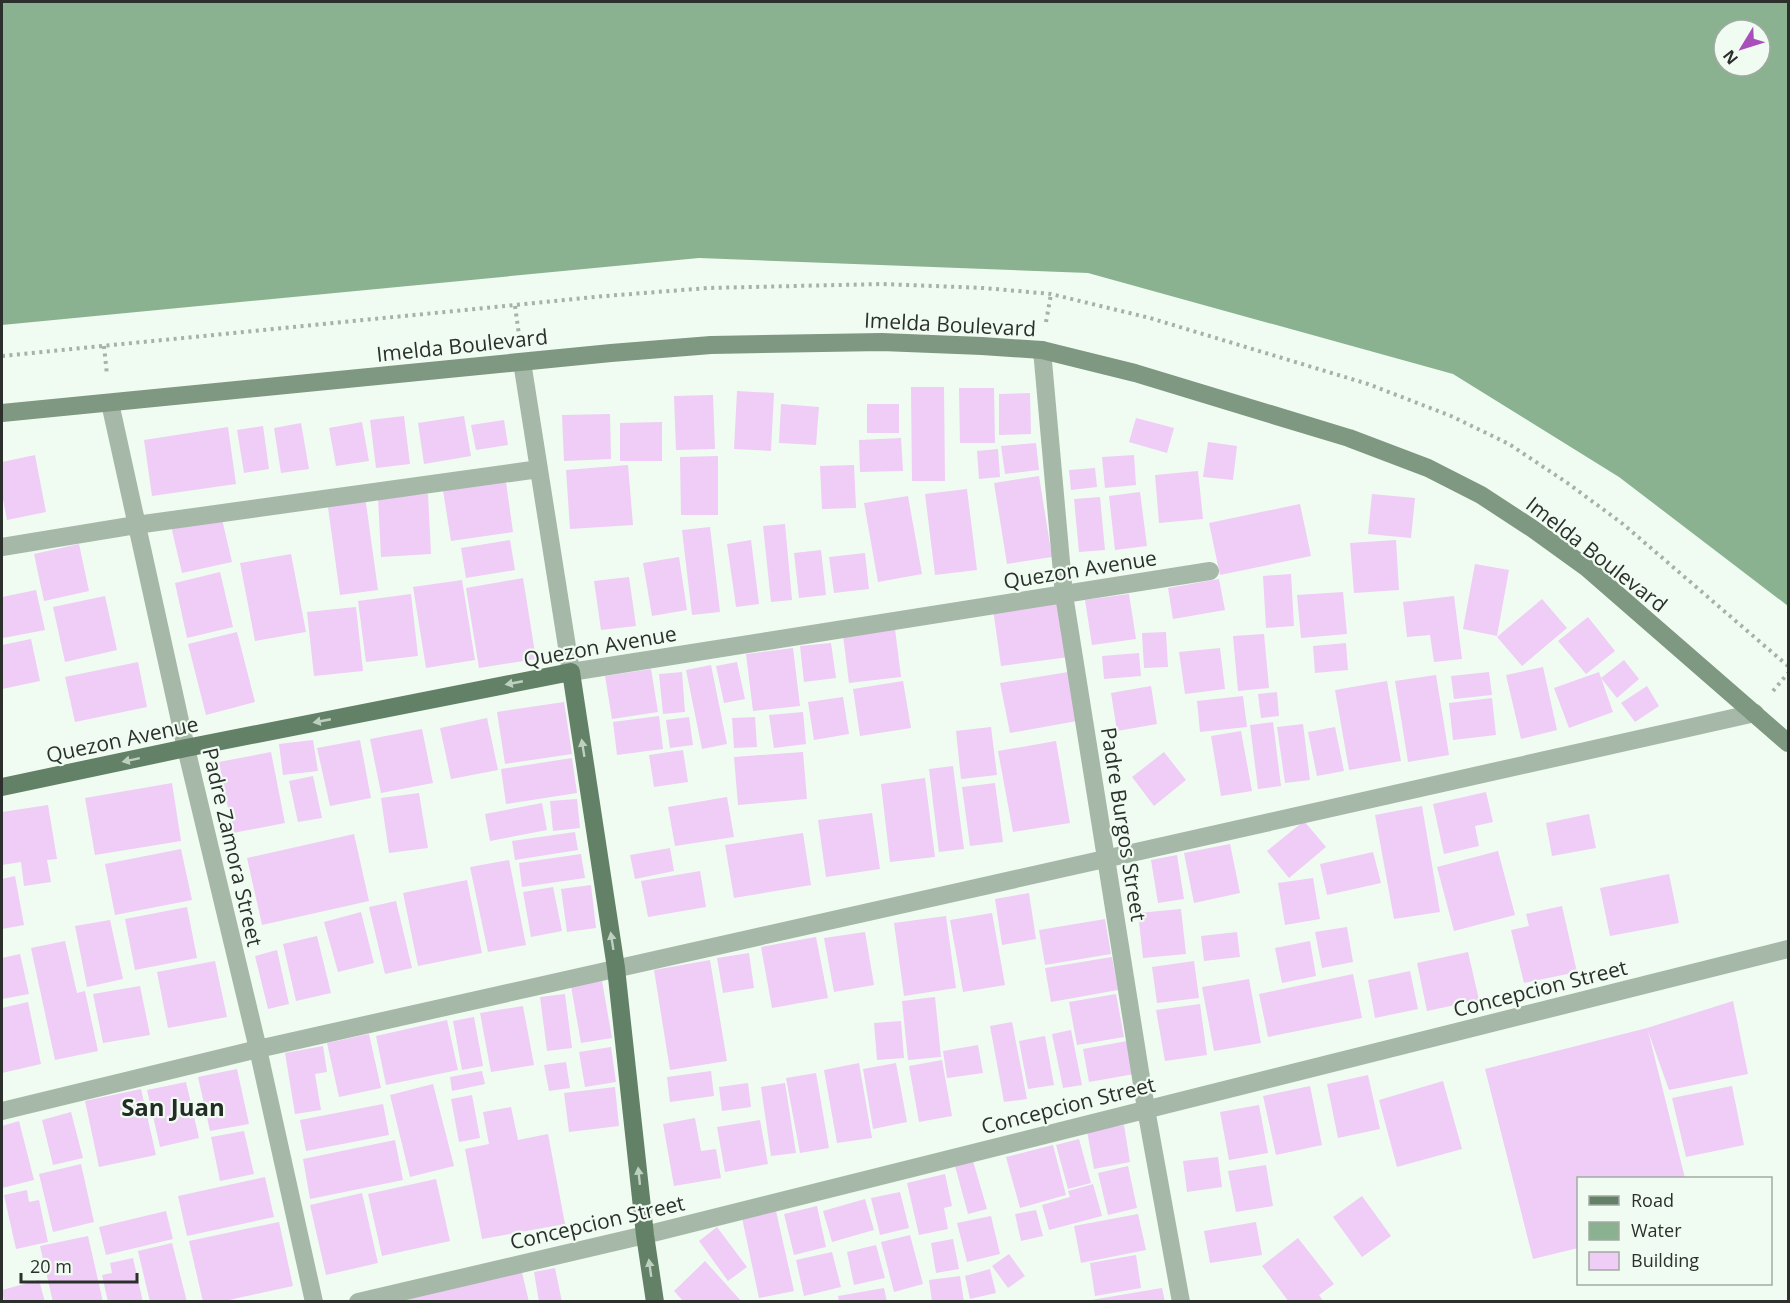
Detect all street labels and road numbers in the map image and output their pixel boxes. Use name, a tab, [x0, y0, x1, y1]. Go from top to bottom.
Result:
street label: Imelda Boulevard	[863, 306, 1037, 342]
street label: Imelda Boulevard	[375, 322, 549, 368]
street label: Imelda Boulevard	[1521, 490, 1673, 618]
street label: Quezon Avenue	[1001, 543, 1159, 595]
street label: Quezon Avenue	[521, 619, 679, 673]
street label: Quezon Avenue	[43, 709, 201, 769]
street label: Padre Burgos Street	[1095, 725, 1153, 923]
street label: Padre Zamora Street	[197, 745, 269, 949]
street label: Concepcion Street	[1450, 953, 1630, 1023]
street label: Concepcion Street	[978, 1070, 1158, 1140]
street label: Concepcion Street	[507, 1188, 687, 1256]

